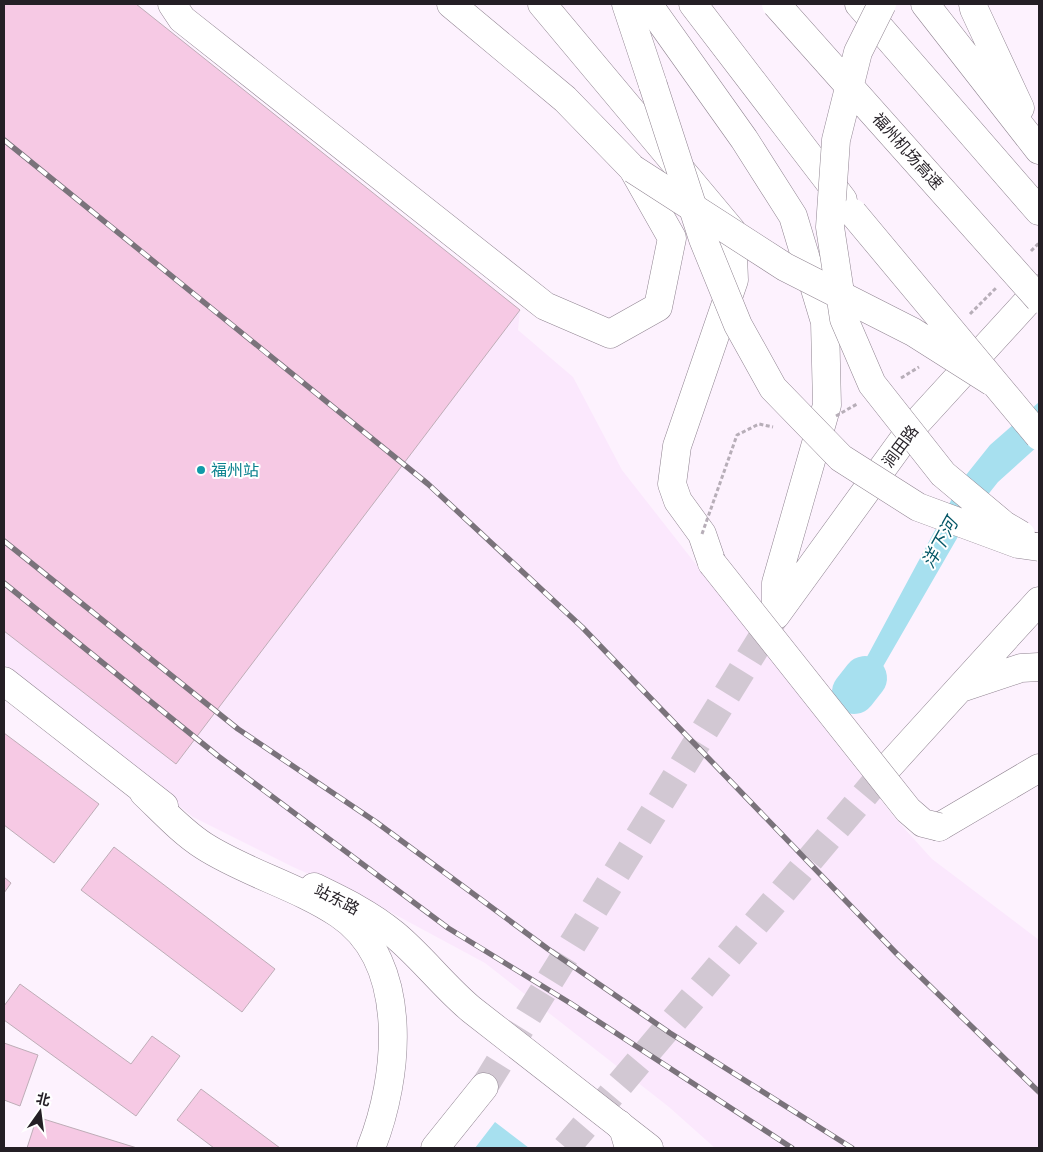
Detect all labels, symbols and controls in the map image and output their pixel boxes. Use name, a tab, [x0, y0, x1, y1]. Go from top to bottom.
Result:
street label: 福州机场高速	[868, 109, 948, 193]
street label: 涧田路	[878, 421, 922, 471]
place label: 福州站	[211, 460, 259, 480]
marker: 福州站	[195, 464, 207, 476]
water label: 洋下河	[917, 511, 963, 571]
street label: 站东路	[311, 879, 363, 919]
north arrow	[15, 1087, 65, 1137]
text: 北	[34, 1089, 52, 1109]

